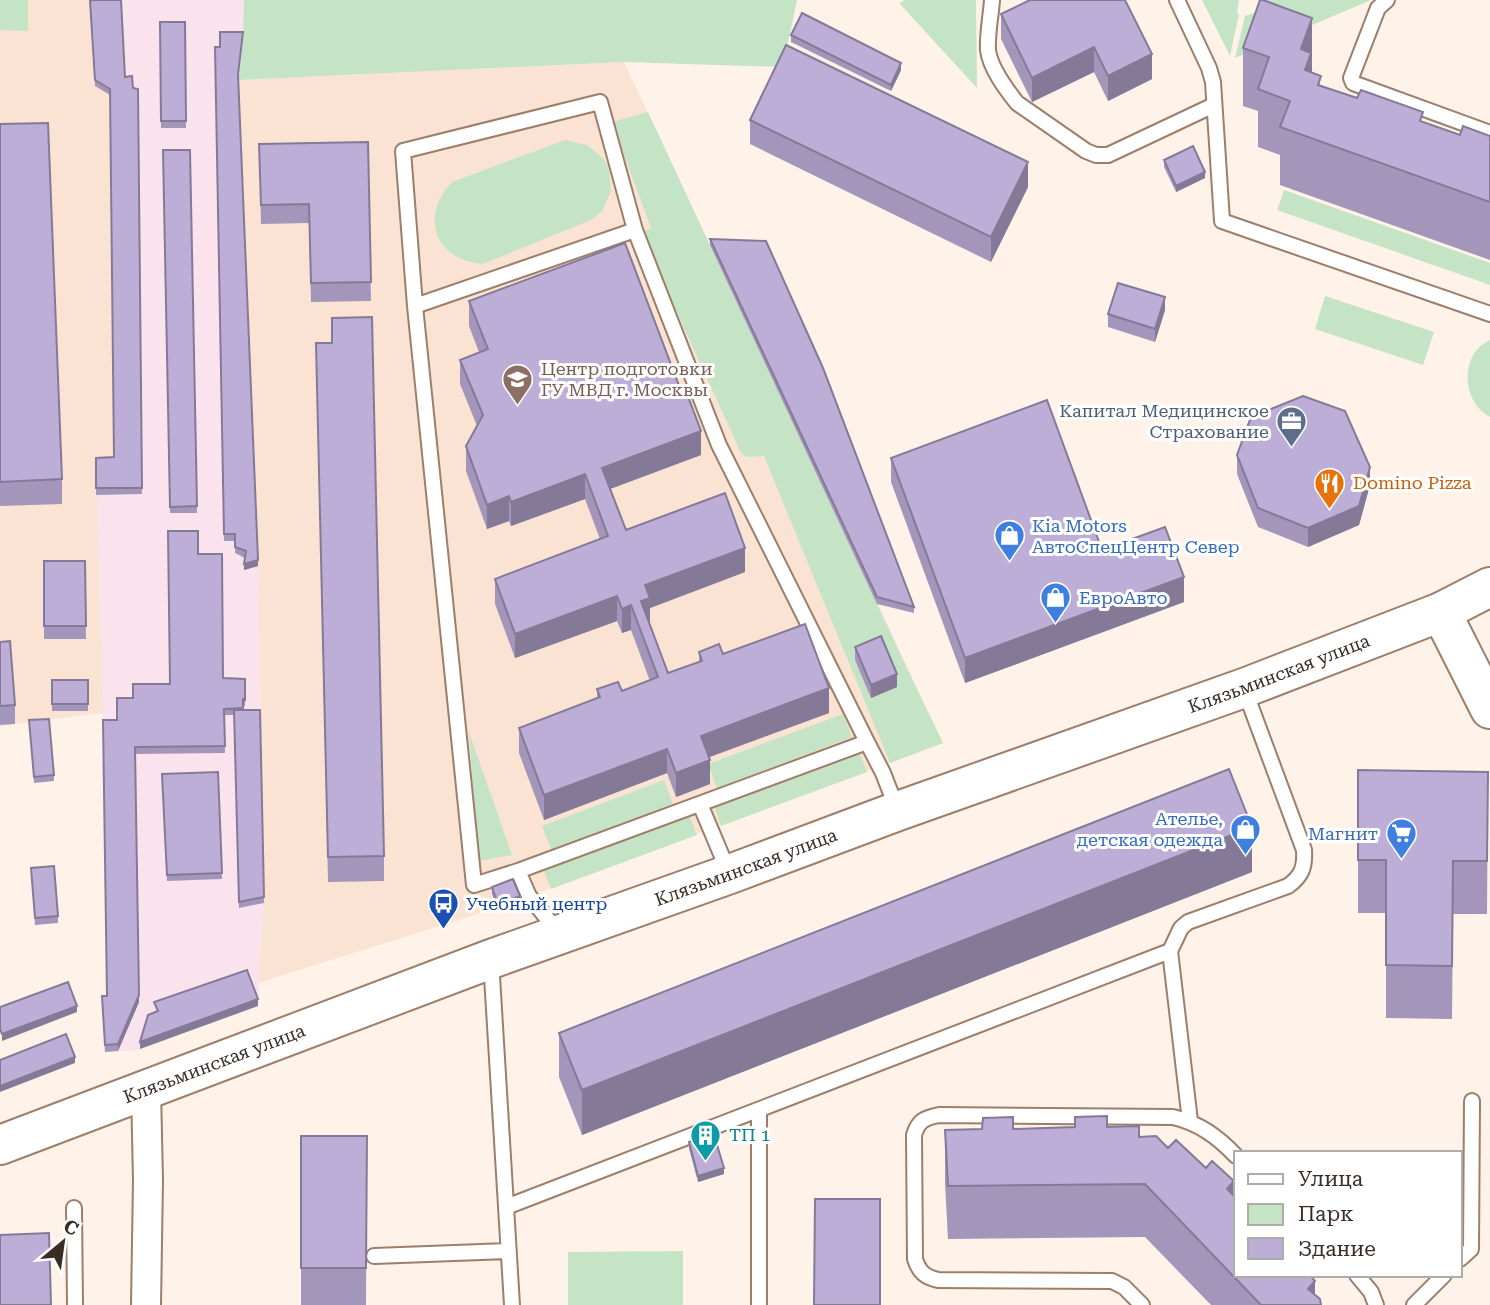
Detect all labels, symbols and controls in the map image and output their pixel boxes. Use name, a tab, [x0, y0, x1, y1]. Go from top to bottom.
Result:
place label: Центр подготовки ГУ МВД г. Москвы	[541, 358, 712, 400]
school or university icon: Центр подготовки ГУ МВД г. Москвы	[501, 362, 535, 406]
place label: Капитал Медицинское Страхование	[1059, 400, 1269, 442]
office icon: Капитал Медицинское Страхование	[1275, 404, 1309, 448]
restaurant icon: Domino Pizza	[1313, 466, 1347, 510]
place label: Domino Pizza	[1353, 472, 1472, 493]
place label: Kia Motors АвтоСпецЦентр Север	[1032, 515, 1239, 557]
shop icon: Kia Motors АвтоСпецЦентр Север	[992, 519, 1026, 563]
shop icon: ЕвроАвто	[1039, 581, 1073, 625]
place label: ЕвроАвто	[1079, 587, 1168, 608]
street label: Клязьминская улица	[1185, 629, 1373, 717]
place label: Ателье, детская одежда	[1077, 808, 1223, 850]
shop icon: Ателье, детская одежда	[1229, 812, 1263, 856]
supermarket icon: Магнит	[1384, 817, 1418, 861]
place label: Магнит	[1308, 823, 1378, 844]
street label: Клязьминская улица	[652, 824, 840, 910]
bus stop icon: Учебный центр	[426, 887, 460, 931]
place label: Учебный центр	[466, 893, 607, 914]
street label: Клязьминская улица	[120, 1019, 308, 1107]
building icon: ТП 1	[689, 1118, 723, 1162]
place label: ТП 1	[729, 1124, 771, 1145]
legend	[1234, 1151, 1462, 1277]
text: Улица	[1298, 1167, 1364, 1191]
text: Парк	[1298, 1202, 1354, 1226]
north arrow	[28, 1207, 98, 1277]
text: С	[60, 1214, 82, 1241]
text: Здание	[1298, 1237, 1376, 1261]

